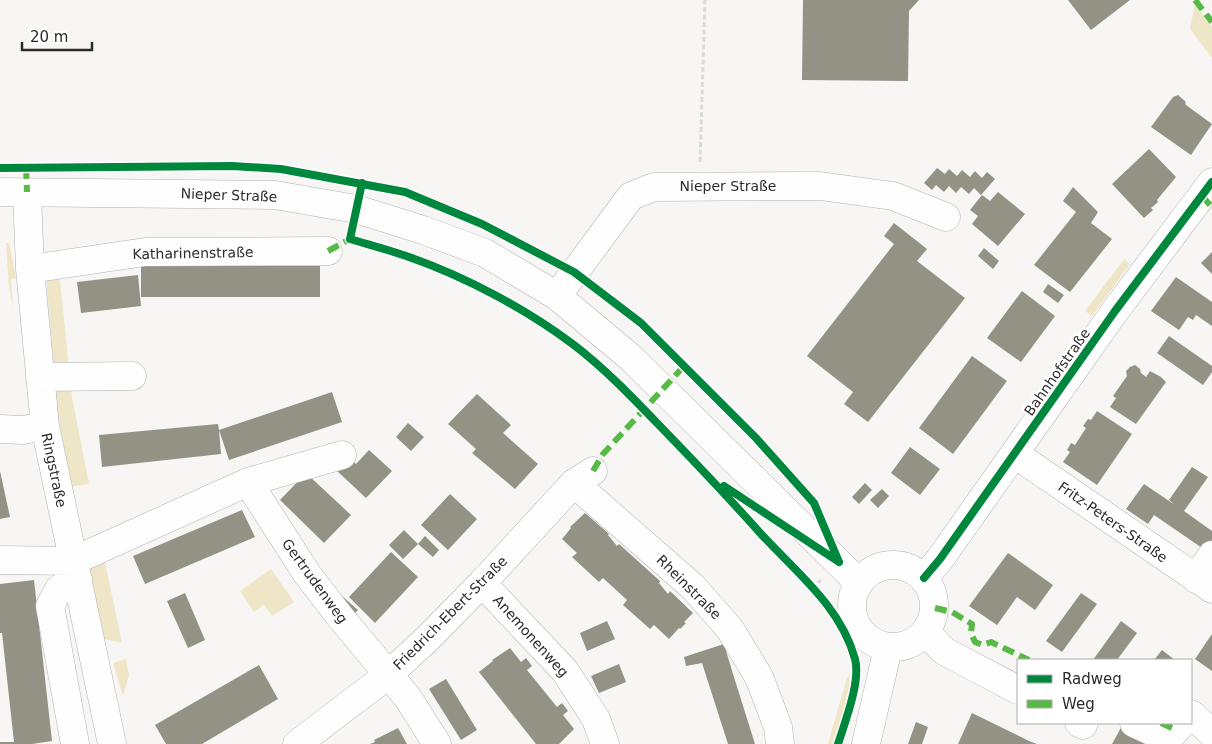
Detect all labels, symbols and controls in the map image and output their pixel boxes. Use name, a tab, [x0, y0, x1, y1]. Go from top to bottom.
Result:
scale bar	[22, 20, 92, 52]
text: 20 m	[30, 28, 68, 46]
street label: Nieper Straße	[680, 178, 776, 194]
street label: Nieper Straße	[180, 185, 278, 205]
street label: Katharinenstraße	[132, 244, 254, 262]
street label: Bahnhofstraße	[1021, 325, 1093, 419]
street label: Ringstraße	[38, 431, 70, 509]
street label: Fritz-Peters-Straße	[1055, 478, 1171, 566]
street label: Gertrudenweg	[279, 536, 351, 626]
street label: Rheinstraße	[653, 551, 725, 623]
street label: Friedrich-Ebert-Straße	[390, 553, 510, 673]
street label: Anemonenweg	[490, 592, 572, 680]
legend	[1017, 659, 1192, 724]
text: Radweg	[1062, 670, 1122, 688]
text: Weg	[1062, 695, 1095, 713]

